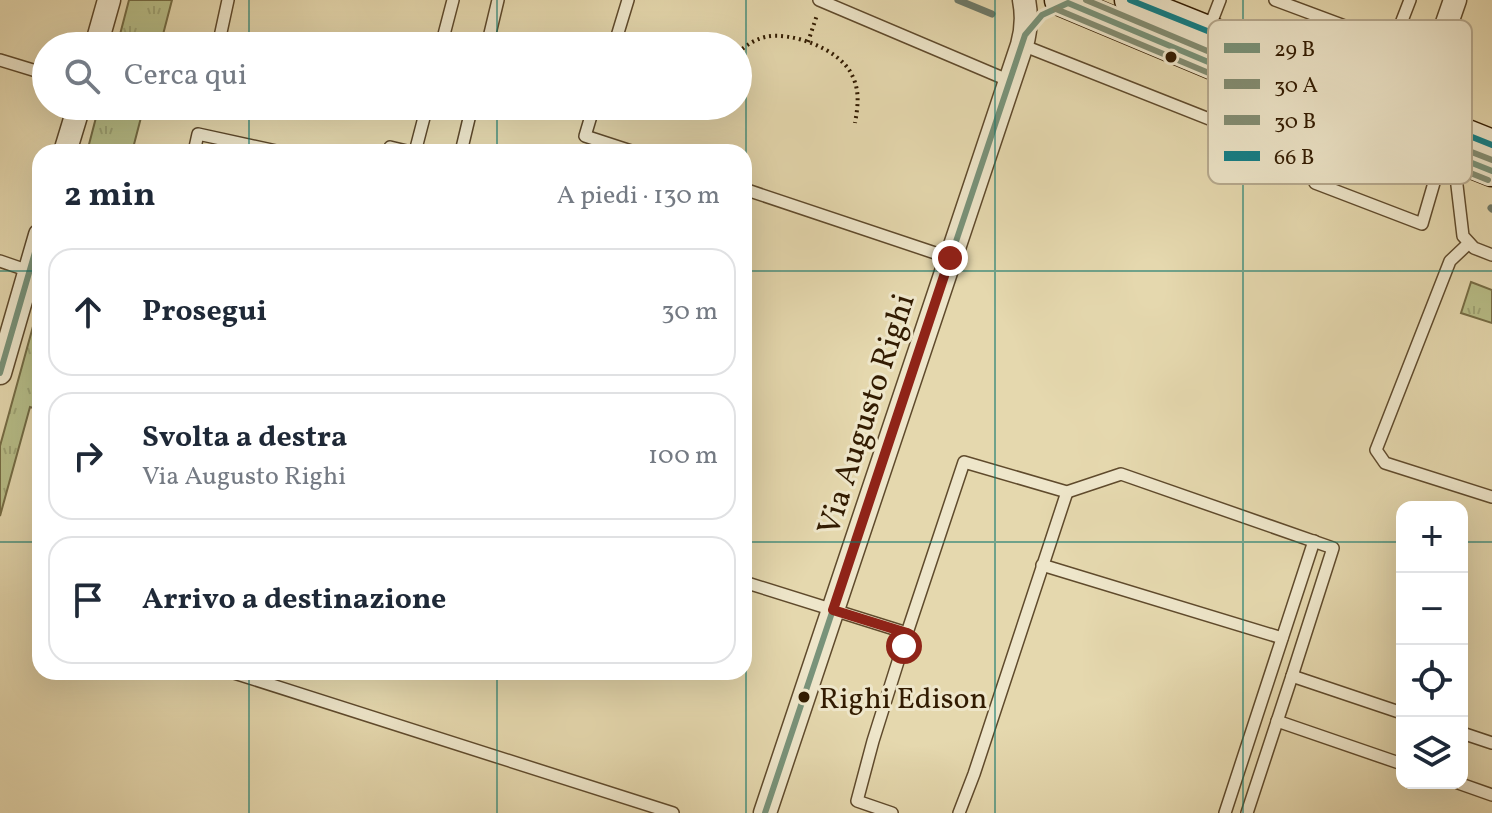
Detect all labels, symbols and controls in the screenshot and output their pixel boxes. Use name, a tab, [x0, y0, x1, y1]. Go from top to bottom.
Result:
legend	[1208, 20, 1472, 184]
search box	[32, 32, 752, 120]
text: 29 B	[1274, 35, 1315, 66]
unlabelled marker	[1163, 49, 1179, 65]
icon: search	[60, 54, 104, 98]
text: Cerca qui	[124, 55, 247, 97]
text: 30 A	[1274, 71, 1318, 102]
text: 30 B	[1274, 107, 1316, 138]
text: 66 B	[1274, 143, 1314, 174]
text: 2 min	[64, 173, 156, 220]
text: A piedi · 130 m	[557, 178, 720, 214]
route end	[932, 240, 968, 276]
street label: Via Augusto Righi	[808, 289, 928, 541]
icon: ahead	[66, 290, 110, 334]
text: Prosegui	[142, 291, 267, 333]
text: 30 m	[661, 294, 718, 330]
text: Svolta a destra	[142, 417, 347, 459]
icon: right	[66, 434, 110, 478]
text: 100 m	[648, 438, 718, 474]
text: Via Augusto Righi	[142, 459, 346, 495]
map controls	[1396, 501, 1468, 789]
button: +	[1396, 501, 1468, 573]
button: −	[1396, 573, 1468, 645]
icon: arrive	[66, 578, 110, 622]
text: Arrivo a destinazione	[142, 579, 446, 621]
route start	[886, 628, 922, 664]
button: locate	[1396, 645, 1468, 717]
place label: Righi Edison	[819, 679, 987, 721]
marker: Righi Edison	[796, 689, 812, 705]
button: layers	[1396, 717, 1468, 789]

